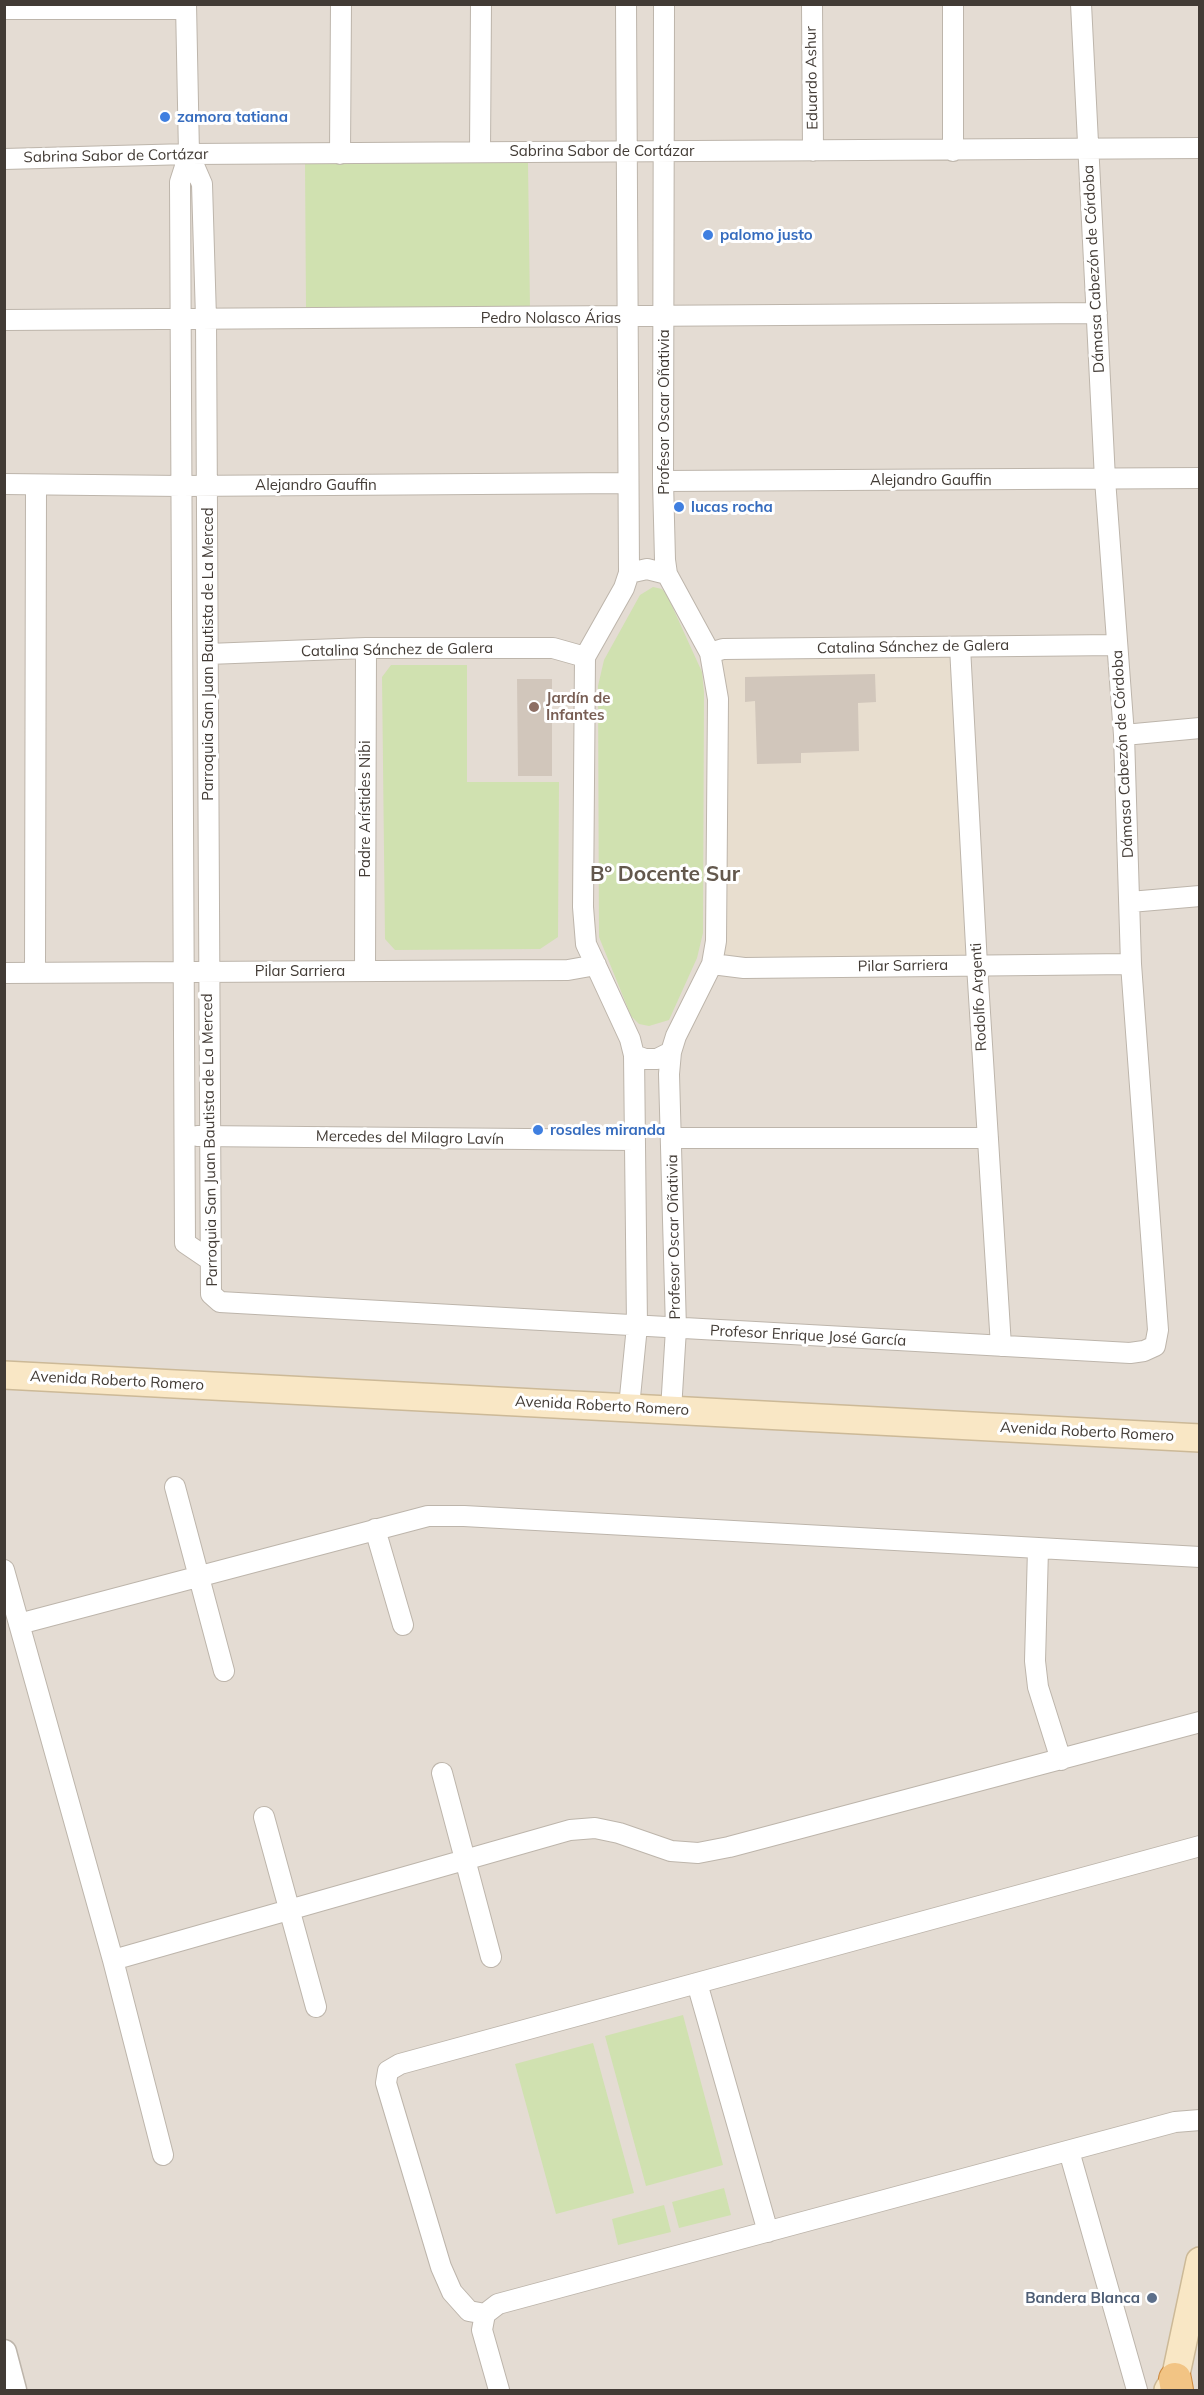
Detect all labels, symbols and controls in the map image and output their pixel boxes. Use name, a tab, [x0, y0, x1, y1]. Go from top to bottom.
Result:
street label: Eduardo Ashur	[802, 26, 822, 130]
place label: zamora tatiana	[177, 108, 288, 126]
marker: zamora tatiana	[158, 110, 172, 124]
street label: Sabrina Sabor de Cortázar	[510, 142, 694, 160]
street label: Sabrina Sabor de Cortázar	[23, 145, 209, 167]
street label: Dámasa Cabezón de Córdoba	[1080, 165, 1108, 373]
place label: palomo justo	[720, 226, 813, 244]
marker: palomo justo	[701, 228, 715, 242]
street label: Pedro Nolasco Árias	[481, 309, 621, 327]
street label: Profesor Oscar Oñativia	[655, 329, 673, 495]
street label: Alejandro Gauffin	[870, 471, 992, 489]
street label: Alejandro Gauffin	[255, 476, 377, 494]
place label: lucas rocha	[691, 498, 773, 516]
marker: lucas rocha	[672, 500, 686, 514]
street label: Parroquia San Juan Bautista de La Merced	[199, 507, 217, 801]
street label: Catalina Sánchez de Galera	[817, 636, 1009, 658]
street label: Catalina Sánchez de Galera	[301, 639, 493, 661]
street label: Dámasa Cabezón de Córdoba	[1109, 650, 1137, 858]
place label: Jardín de Infantes	[546, 689, 610, 724]
marker: Jardín de Infantes	[527, 700, 541, 714]
street label: Padre Arístides Nibi	[356, 741, 374, 877]
district label: Bº Docente Sur	[590, 862, 740, 888]
street label: Rodolfo Argenti	[967, 942, 991, 1052]
street label: Pilar Sarriera	[858, 956, 948, 976]
street label: Pilar Sarriera	[255, 962, 345, 980]
street label: Parroquia San Juan Bautista de La Merced	[198, 993, 222, 1287]
place label: rosales miranda	[550, 1121, 665, 1139]
marker: rosales miranda	[531, 1123, 545, 1137]
street label: Mercedes del Milagro Lavín	[316, 1127, 504, 1149]
street label: Profesor Oscar Oñativia	[664, 1154, 684, 1320]
street label: Profesor Enrique José García	[709, 1322, 907, 1350]
street label: Avenida Roberto Romero	[29, 1367, 205, 1395]
street label: Avenida Roberto Romero	[514, 1392, 690, 1420]
street label: Avenida Roberto Romero	[999, 1418, 1175, 1446]
place label: Bandera Blanca	[1025, 2289, 1140, 2307]
marker: Bandera Blanca	[1145, 2291, 1159, 2305]

